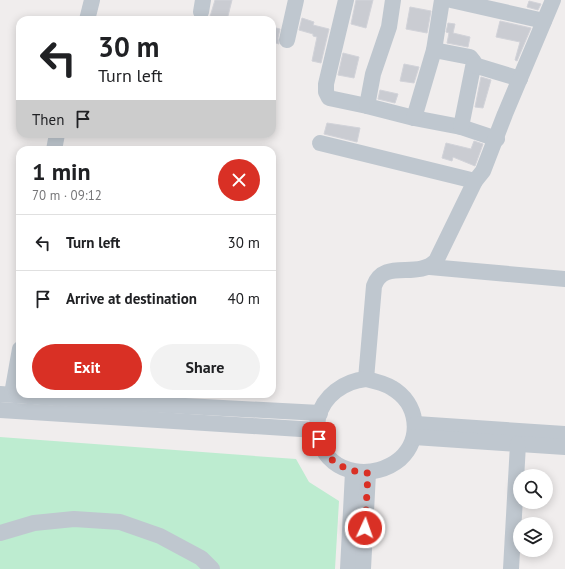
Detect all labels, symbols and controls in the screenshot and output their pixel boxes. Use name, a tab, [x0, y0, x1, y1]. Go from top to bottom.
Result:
text: 30 m	[98, 28, 159, 65]
icon: left	[32, 32, 84, 84]
text: Turn left	[98, 64, 163, 87]
icon: arrive	[72, 108, 94, 130]
text: Then	[32, 110, 64, 129]
text: 1 min	[32, 156, 91, 187]
button: close	[218, 159, 260, 201]
text: 70 m · 09:12	[32, 187, 102, 204]
icon: left	[32, 232, 54, 254]
text: Turn left	[66, 233, 120, 252]
text: 30 m	[227, 233, 260, 252]
icon: arrive	[32, 288, 54, 310]
text: Arrive at destination	[66, 289, 197, 308]
text: 40 m	[227, 289, 260, 308]
button: Exit	[32, 344, 142, 390]
button: Share	[150, 344, 260, 390]
pin	[302, 422, 336, 456]
icon: arrive	[308, 428, 330, 450]
map controls	[513, 469, 553, 557]
button: search	[513, 469, 553, 509]
position arrow	[344, 507, 386, 549]
button: layers	[513, 517, 553, 557]

